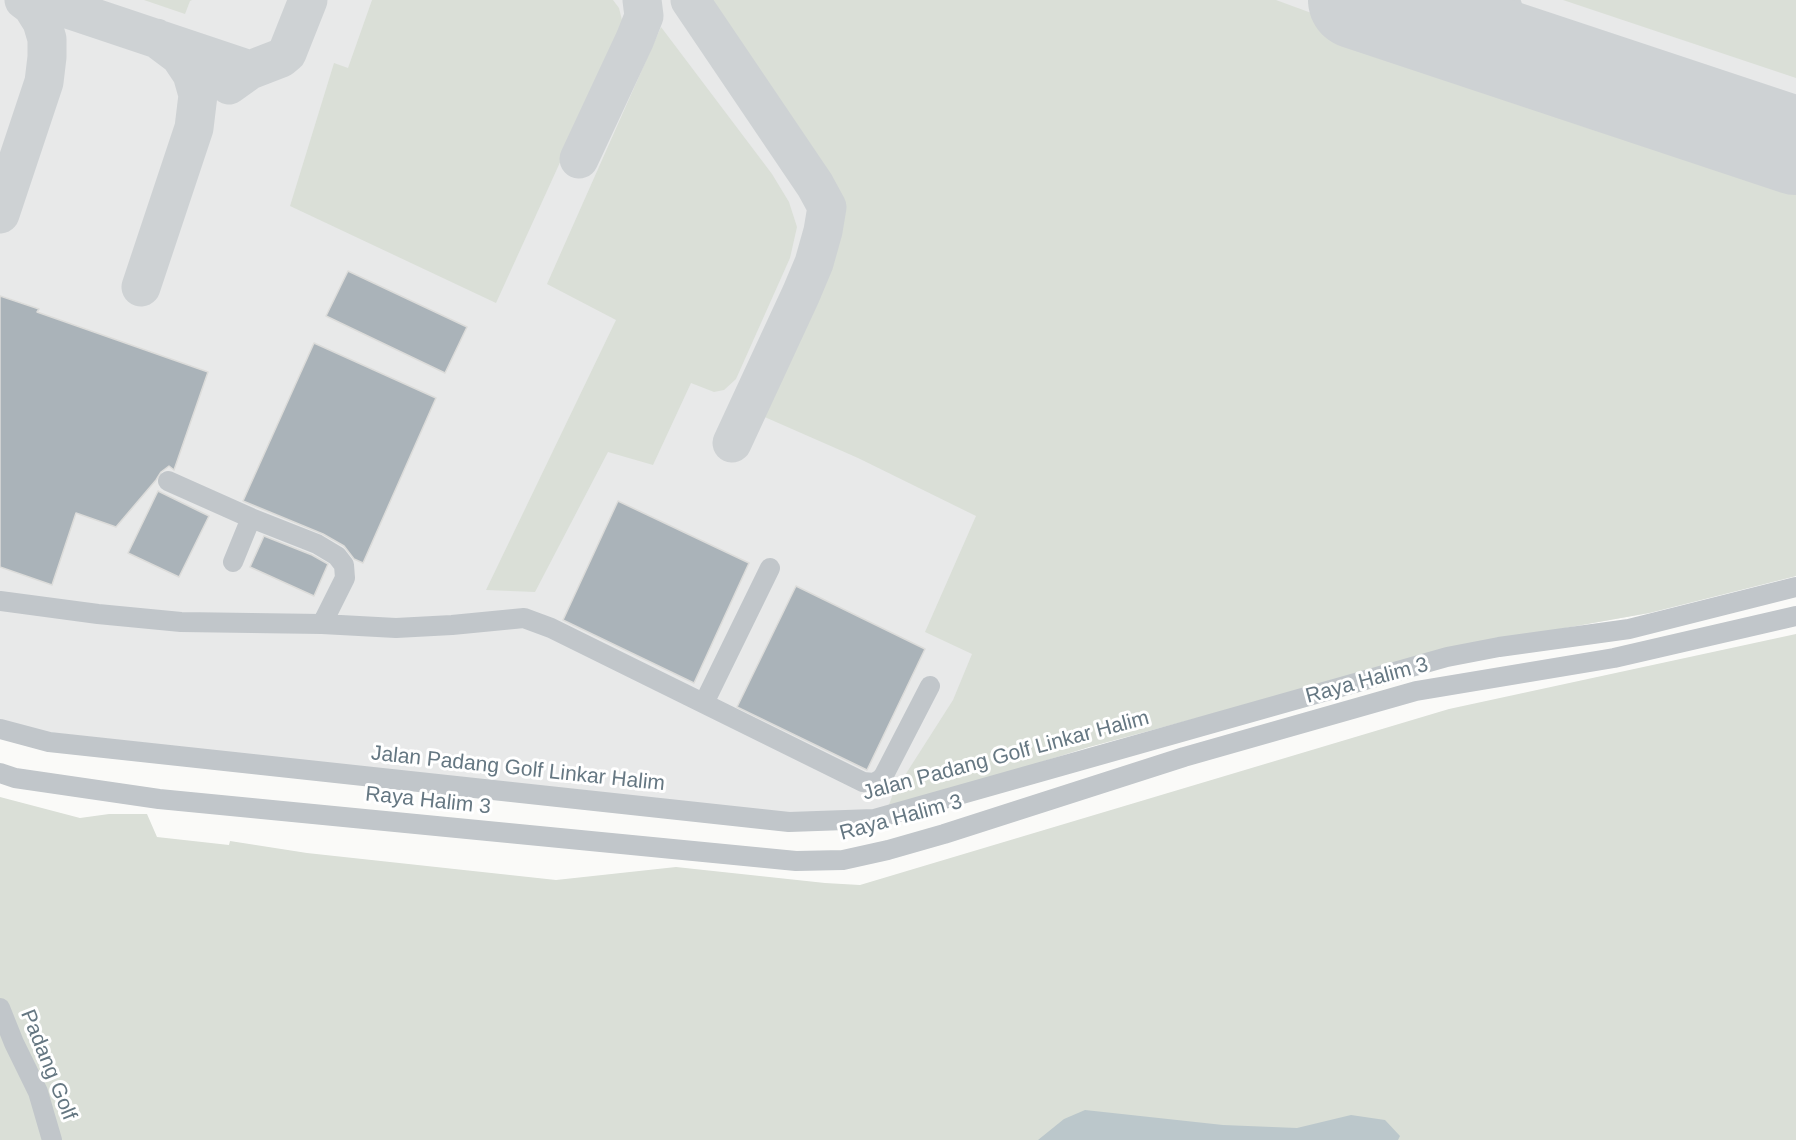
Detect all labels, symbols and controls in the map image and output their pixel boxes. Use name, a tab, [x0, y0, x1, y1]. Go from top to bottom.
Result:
street label: Raya Halim 3	[1303, 653, 1431, 709]
street label: Jalan Padang Golf Linkar Halim	[860, 706, 1152, 806]
street label: Jalan Padang Golf Linkar Halim	[370, 741, 666, 797]
street label: Raya Halim 3	[364, 782, 492, 820]
street label: Raya Halim 3	[837, 790, 965, 846]
street label: Padang Golf	[14, 1006, 82, 1124]

